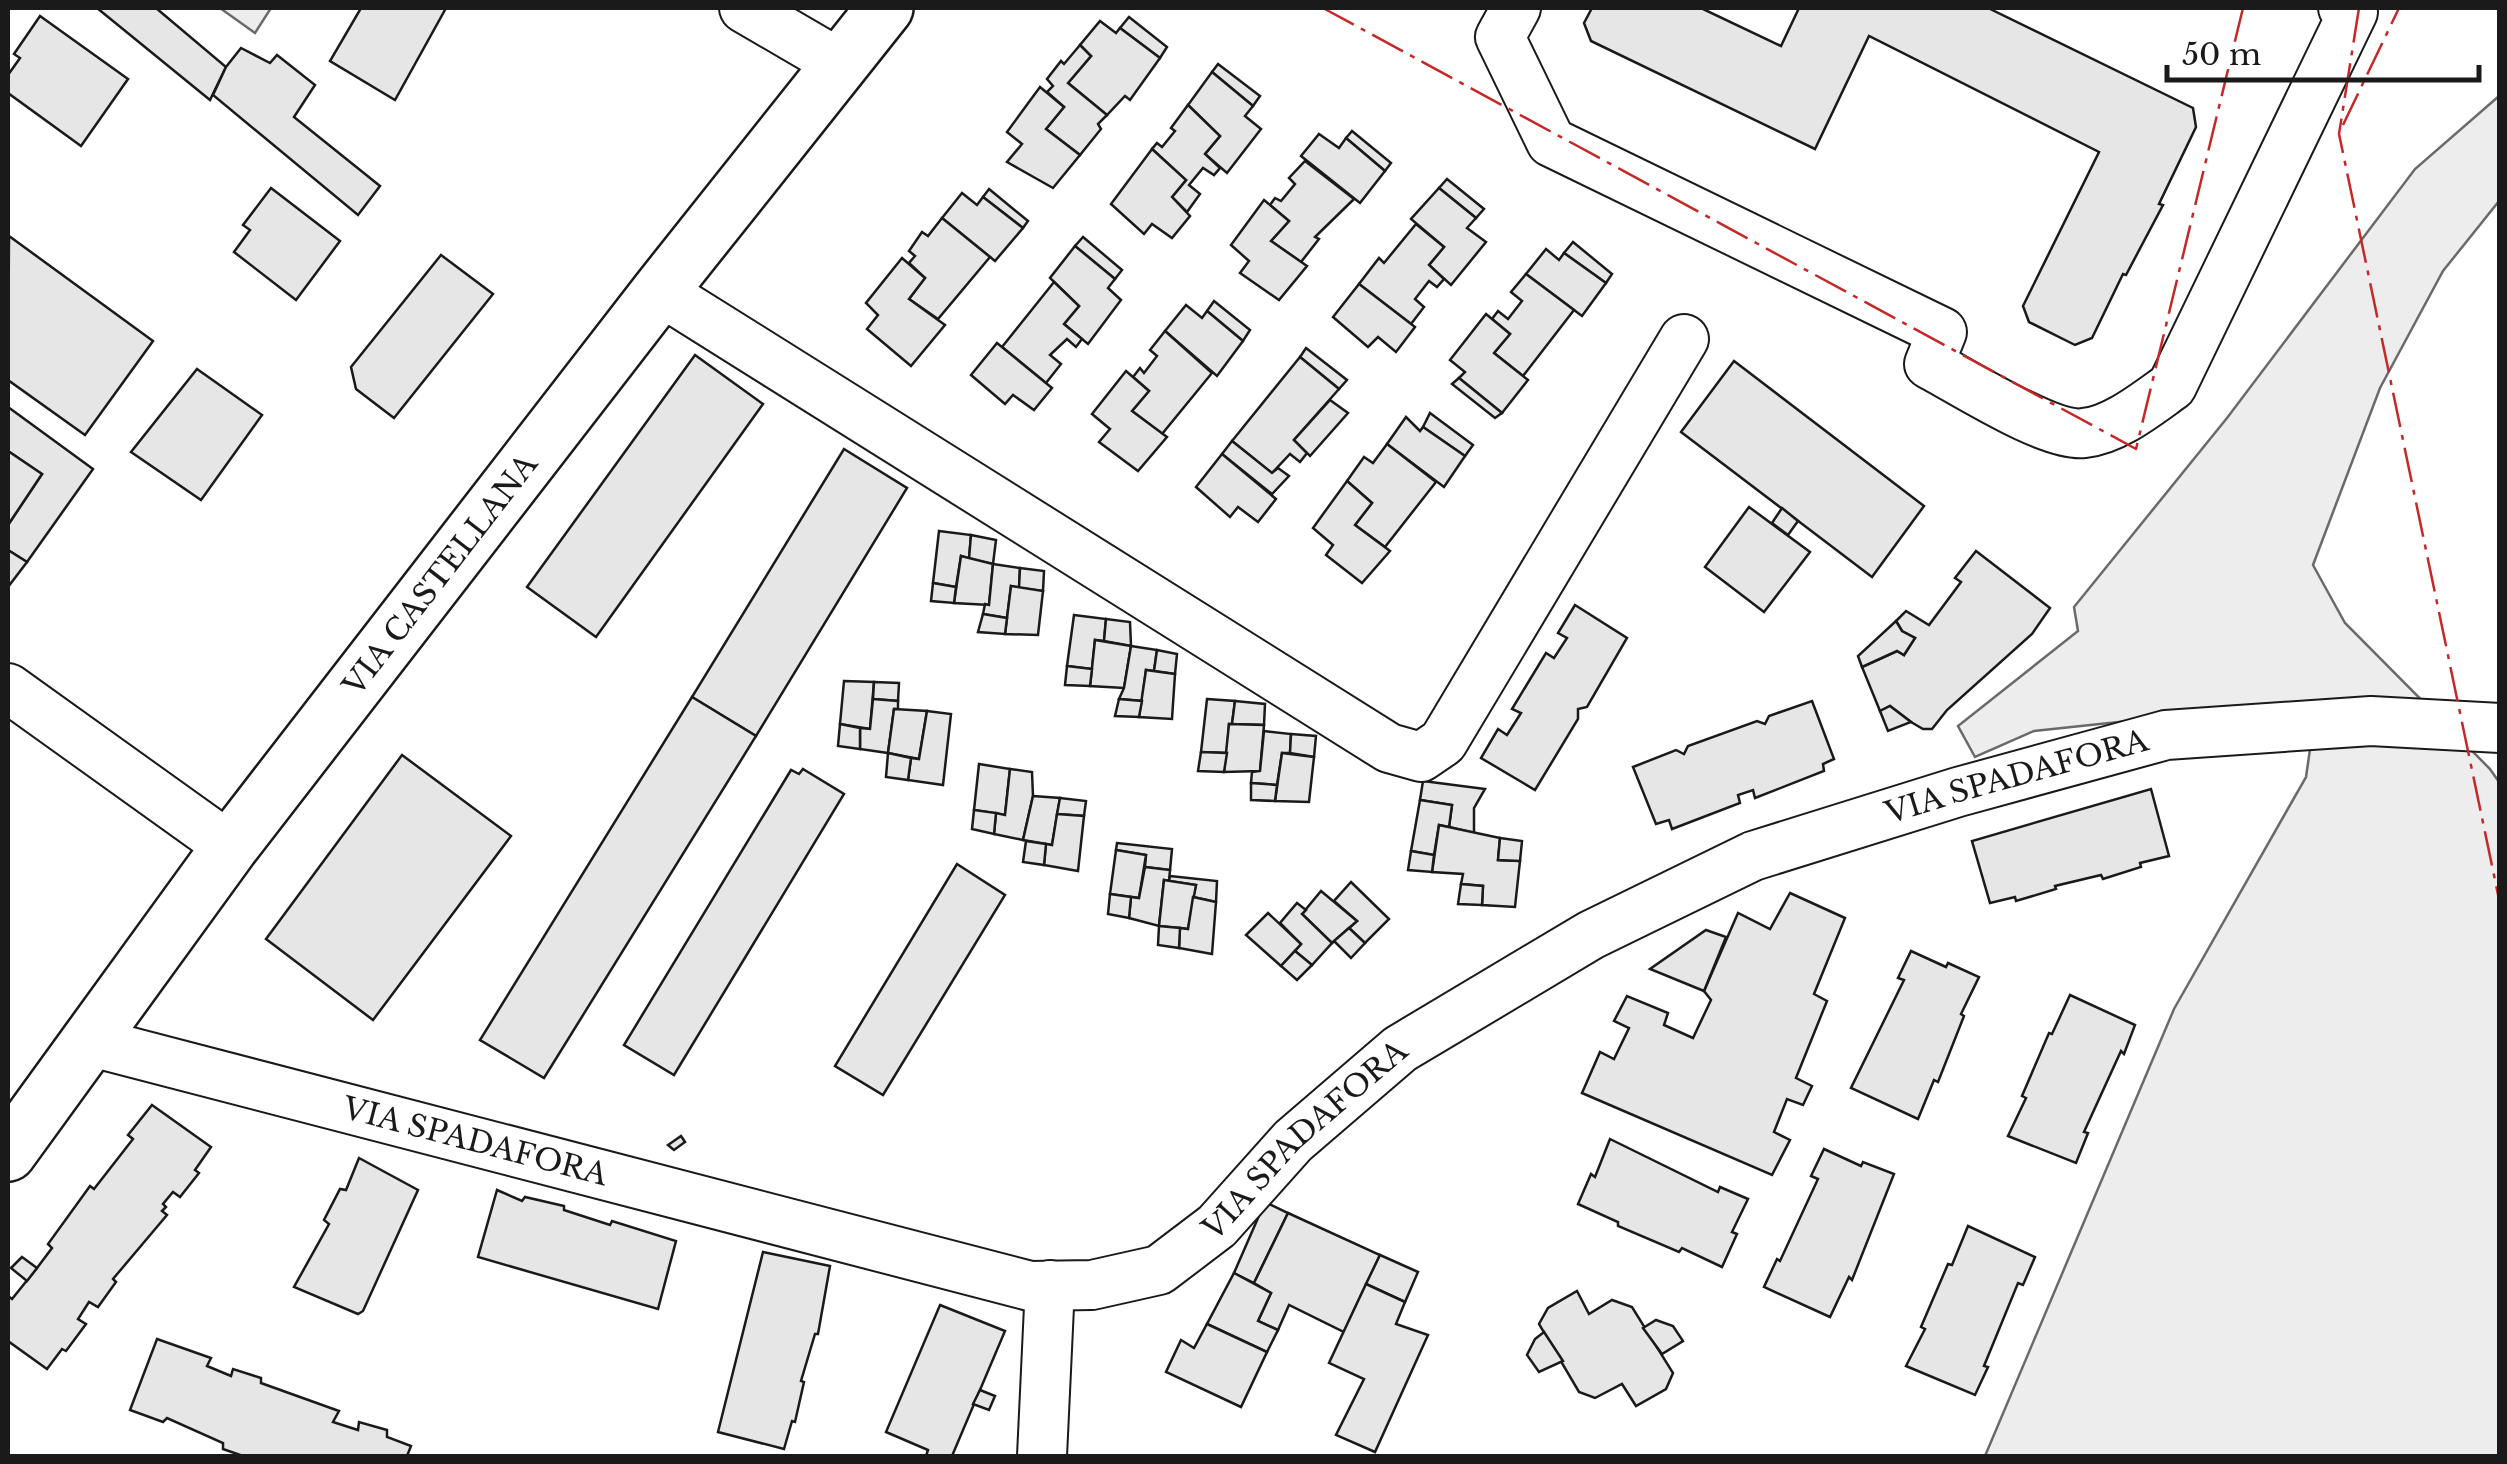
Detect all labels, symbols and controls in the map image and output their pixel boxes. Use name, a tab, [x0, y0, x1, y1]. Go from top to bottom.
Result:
scale bar	[2167, 20, 2480, 82]
text: 50 m	[2182, 36, 2261, 73]
street label: VIA CASTELLANA	[334, 446, 546, 704]
street label: VIA SPADAFORA	[1880, 722, 2153, 832]
street label: VIA SPADAFORA	[1195, 1031, 1415, 1249]
street label: VIA SPADAFORA	[338, 1089, 612, 1194]

